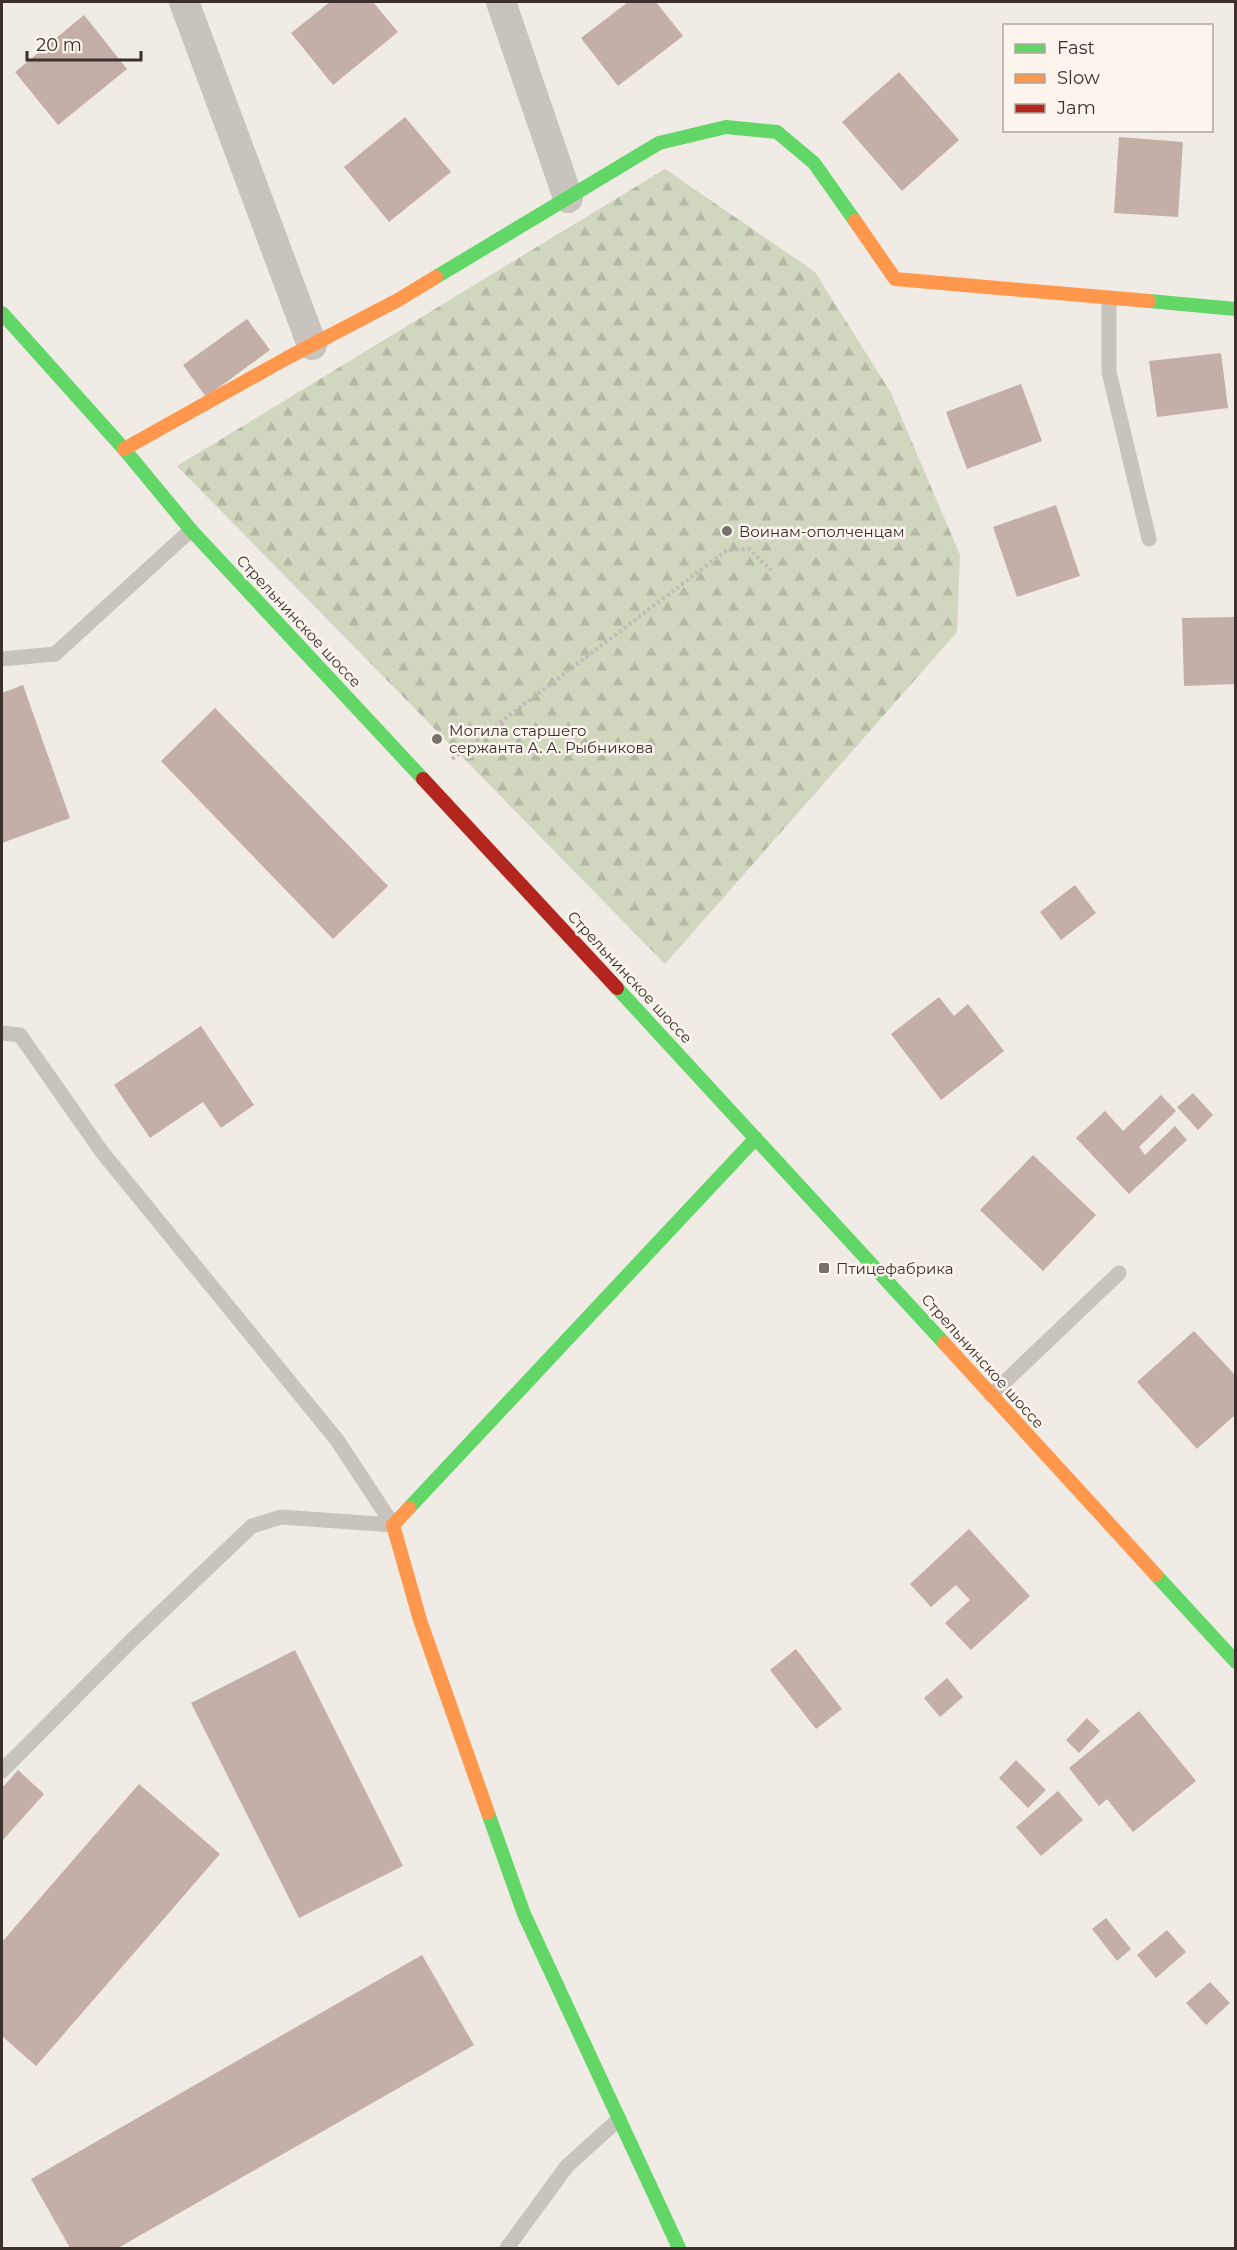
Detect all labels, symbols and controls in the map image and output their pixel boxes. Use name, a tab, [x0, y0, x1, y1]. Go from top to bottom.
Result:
scale bar	[27, 24, 141, 62]
legend	[1003, 24, 1213, 132]
text: 20 m	[36, 34, 82, 56]
text: Fast	[1057, 37, 1095, 59]
text: Slow	[1057, 67, 1100, 89]
text: Jam	[1056, 97, 1096, 119]
place label: Воинам-ополченцам	[739, 522, 905, 541]
marker: Воинам-ополченцам	[720, 524, 734, 538]
street label: Стрельнинское шоссе	[233, 551, 365, 691]
place label: Могила старшего сержанта А. А. Рыбникова	[449, 721, 653, 757]
marker: Могила старшего сержанта А. А. Рыбникова	[430, 732, 444, 746]
street label: Стрельнинское шоссе	[564, 907, 696, 1047]
place label: Птицефабрика	[836, 1259, 954, 1278]
marker: Птицефабрика	[817, 1261, 831, 1275]
street label: Стрельнинское шоссе	[918, 1290, 1048, 1432]

